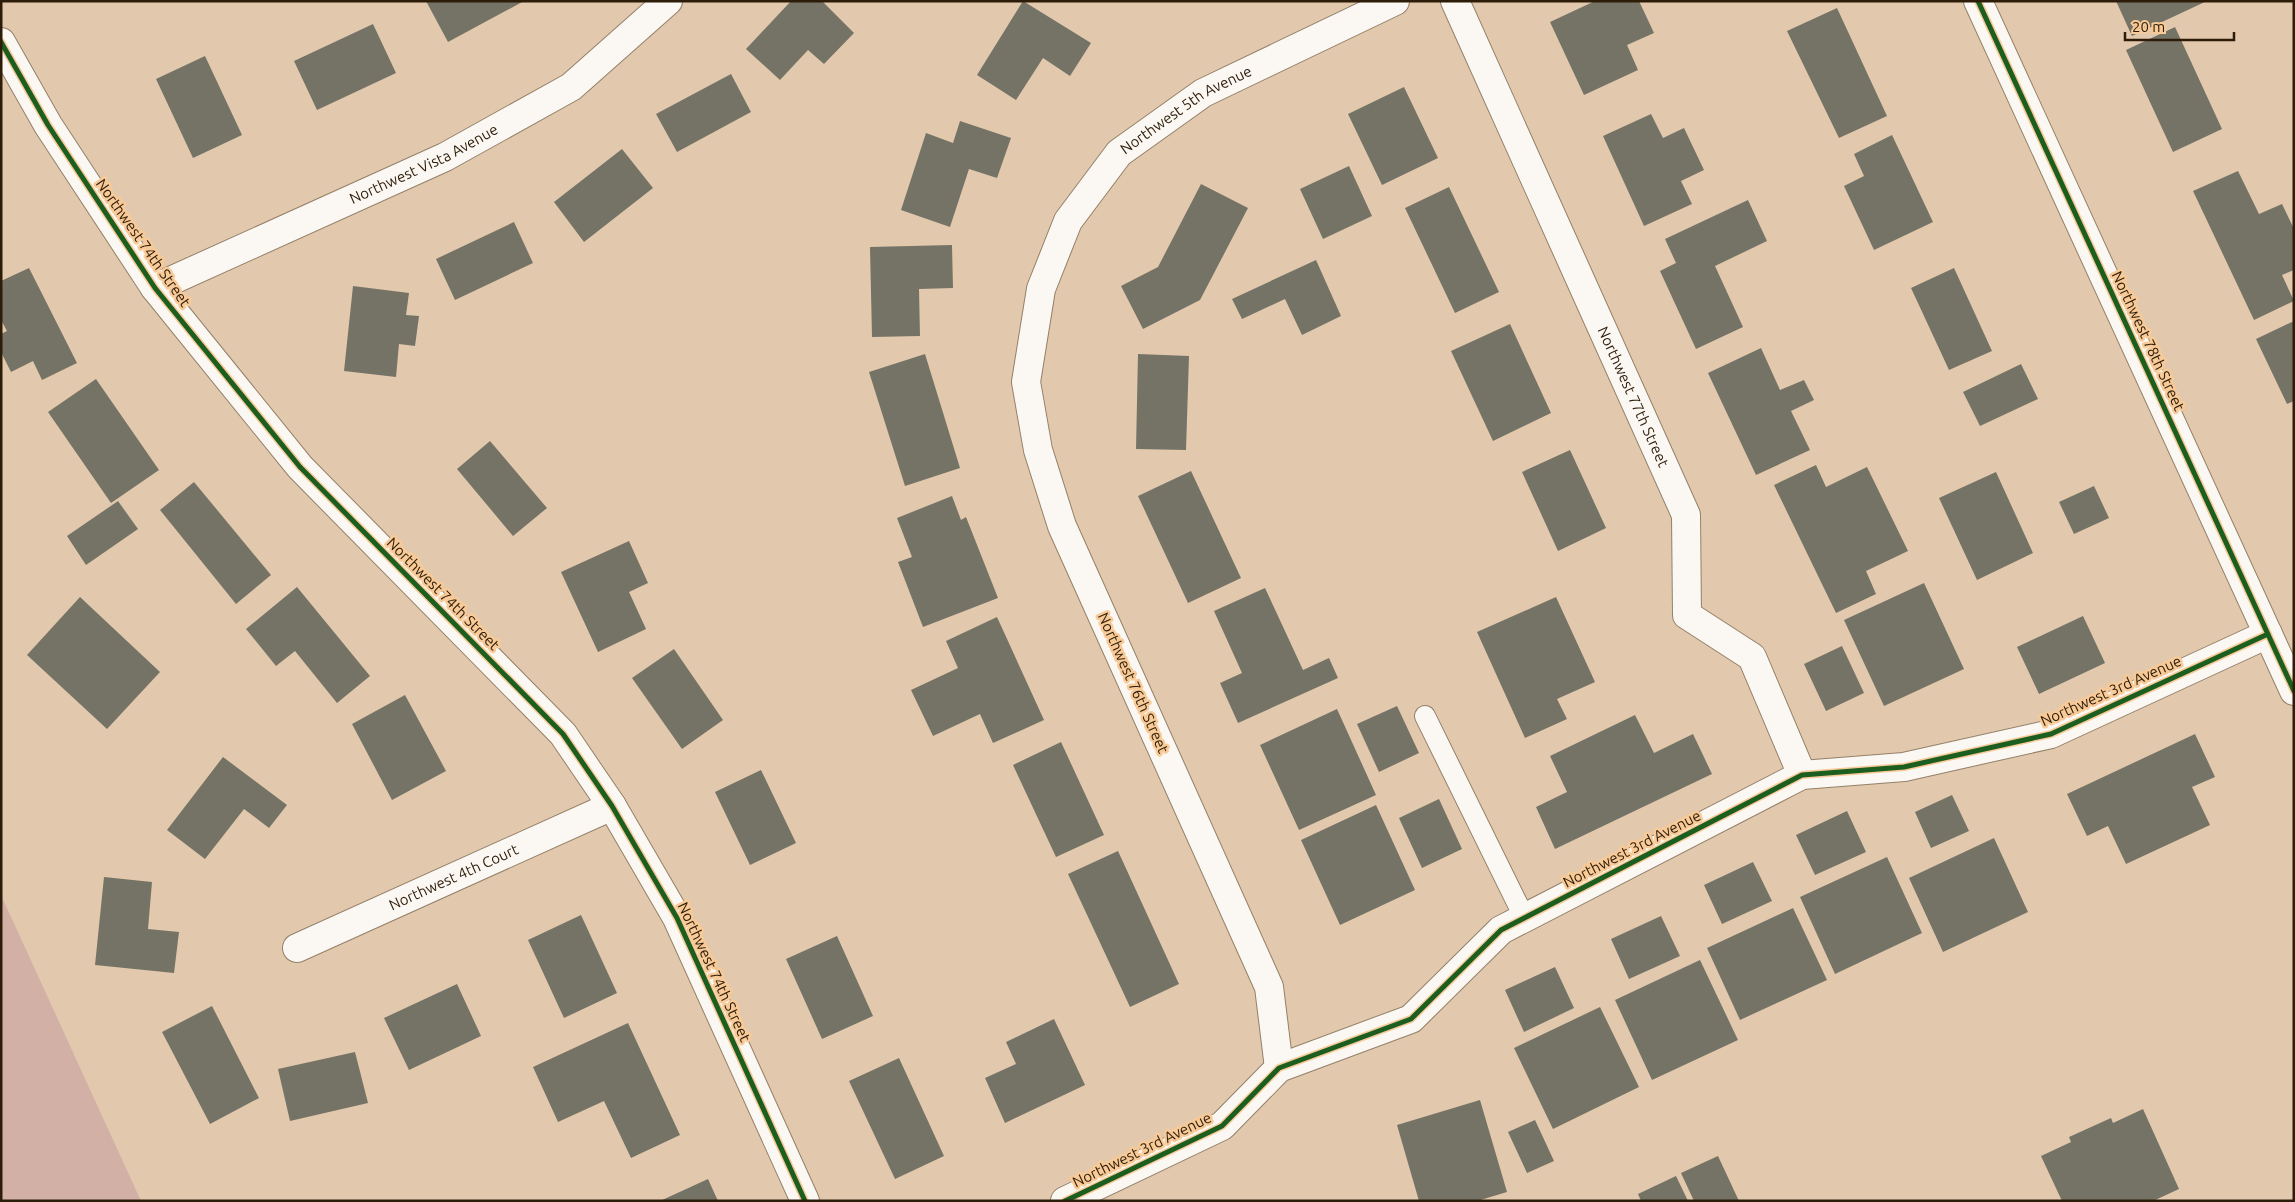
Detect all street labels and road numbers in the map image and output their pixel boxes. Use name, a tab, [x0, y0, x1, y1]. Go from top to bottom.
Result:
street label: Northwest 5th Avenue	[1117, 62, 1254, 157]
street label: Northwest Vista Avenue	[347, 120, 501, 207]
street label: Northwest 74th Street	[93, 176, 194, 310]
street label: Northwest 78th Street	[2109, 268, 2188, 413]
street label: Northwest 77th Street	[1594, 324, 1672, 470]
street label: Northwest 74th Street	[384, 534, 503, 653]
street label: Northwest 76th Street	[1095, 610, 1172, 756]
street label: Northwest 3rd Avenue	[2038, 652, 2184, 729]
street label: Northwest 3rd Avenue	[1560, 806, 1703, 891]
street label: Northwest 4th Court	[386, 840, 521, 913]
street label: Northwest 74th Street	[675, 899, 754, 1044]
street label: Northwest 3rd Avenue	[1070, 1109, 1214, 1191]

